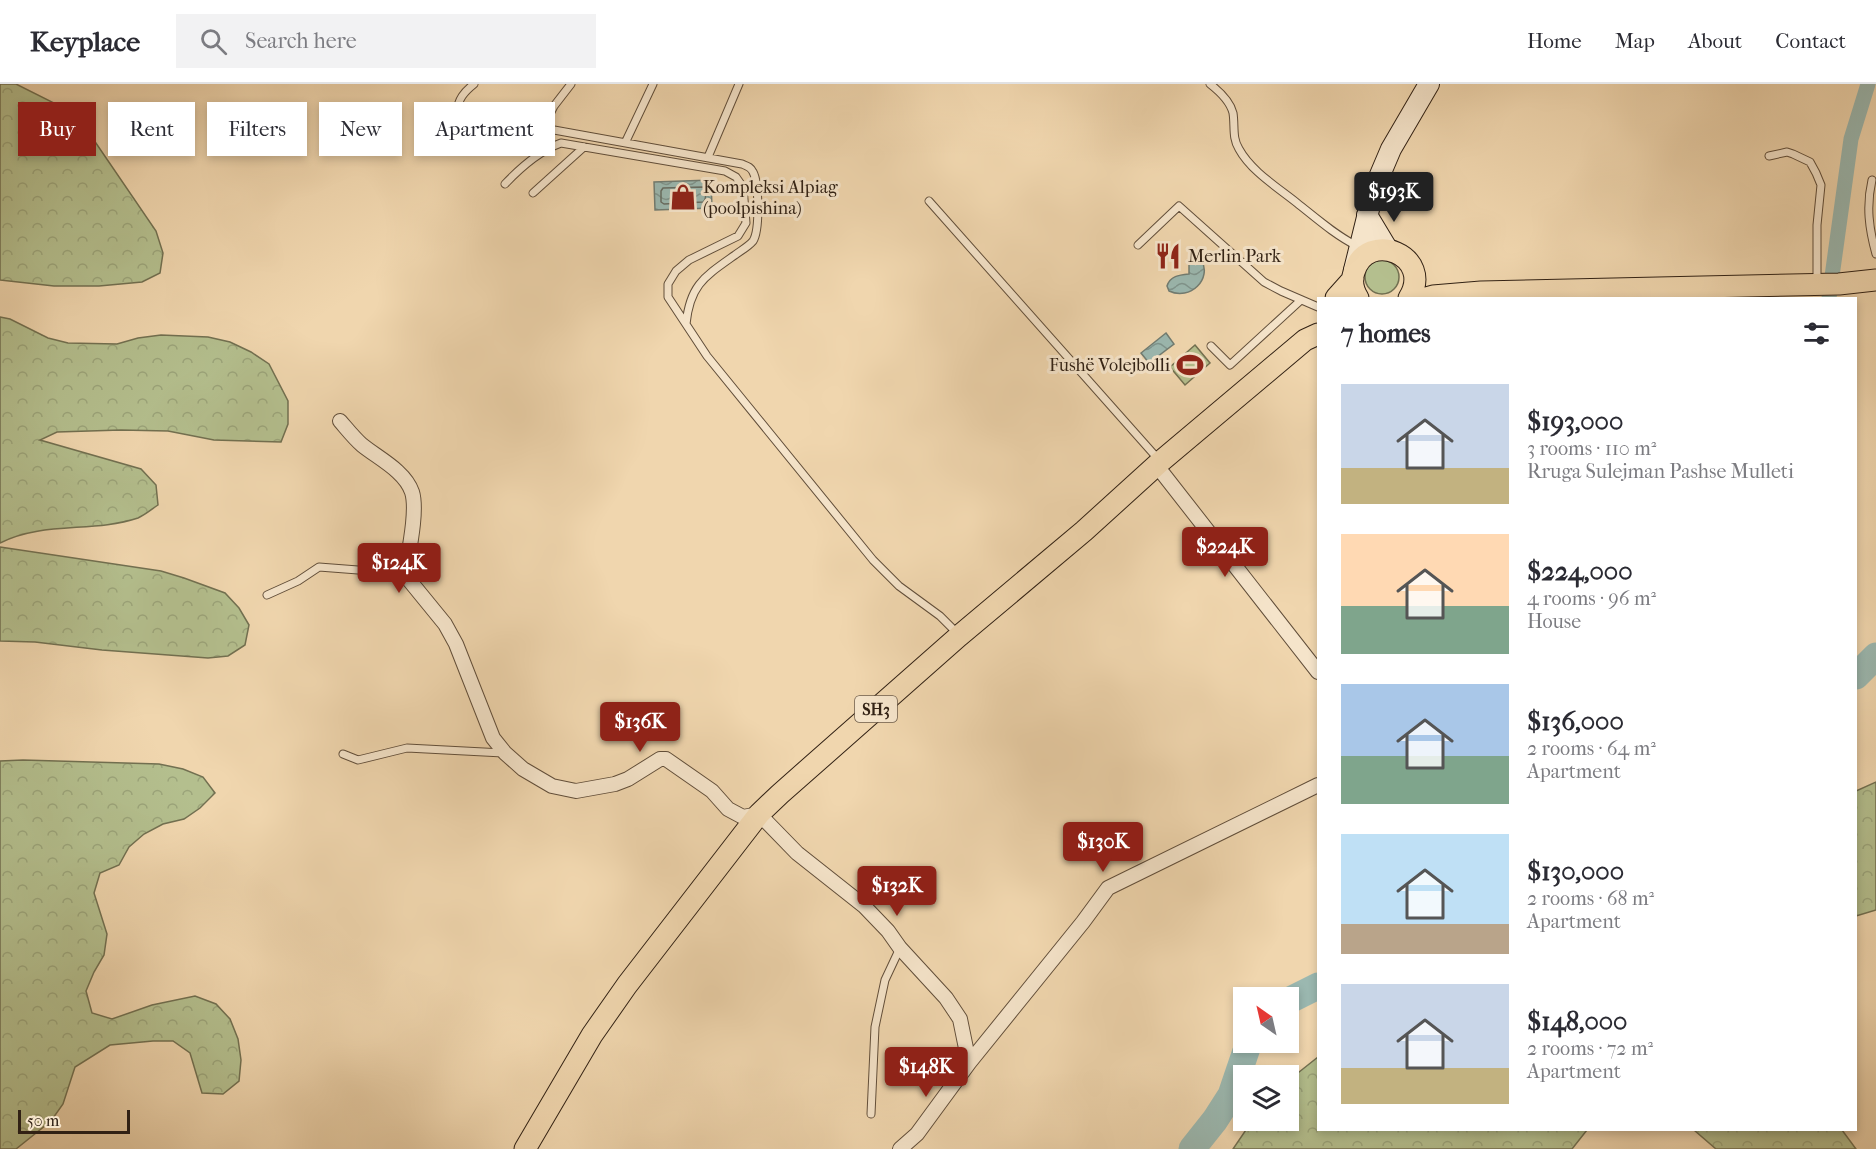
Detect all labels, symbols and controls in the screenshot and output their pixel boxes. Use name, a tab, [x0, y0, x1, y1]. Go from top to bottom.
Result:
search box	[176, 14, 596, 68]
text: Keyplace	[30, 25, 140, 58]
icon: search	[197, 25, 230, 58]
text: Search here	[245, 28, 357, 54]
text: Home	[1527, 29, 1582, 53]
text: Map	[1615, 29, 1655, 53]
text: About	[1688, 29, 1742, 53]
text: Contact	[1775, 29, 1846, 53]
chip: Buy	[18, 102, 96, 156]
chip: Rent	[108, 102, 195, 156]
chip: Filters	[207, 102, 307, 156]
chip: New	[319, 102, 402, 156]
chip: Apartment	[414, 102, 555, 156]
pin: $193K	[1352, 172, 1436, 223]
place label: Kompleksi Alpiag (poolpishina)	[703, 177, 838, 219]
text: $193K	[1368, 180, 1420, 203]
shop icon: Kompleksi Alpiag (poolpishina)	[668, 182, 698, 212]
restaurant icon: Merlin Park	[1153, 241, 1183, 271]
place label: Merlin Park	[1188, 246, 1282, 267]
icon: filters	[1800, 317, 1833, 350]
text: 7 homes	[1341, 318, 1431, 349]
sports icon: Fushë Volejbolli	[1175, 350, 1205, 380]
place label: Fushë Volejbolli	[1049, 355, 1171, 376]
text: $193,000	[1527, 406, 1623, 437]
icon: home	[1389, 408, 1461, 480]
text: 3 rooms · 110 m²	[1527, 437, 1656, 460]
text: Rruga Sulejman Pashse Mulleti	[1527, 460, 1794, 483]
pin: $224K	[1183, 527, 1267, 578]
text: $224K	[1196, 535, 1254, 558]
pin: $124K	[357, 543, 441, 594]
text: $124K	[372, 551, 426, 574]
text: $224,000	[1527, 556, 1633, 587]
icon: home	[1389, 558, 1461, 630]
text: 4 rooms · 96 m²	[1527, 587, 1656, 610]
text: House	[1527, 610, 1581, 633]
road number: SH3	[855, 696, 897, 722]
pin: $136K	[598, 702, 682, 753]
text: $136,000	[1527, 706, 1624, 737]
icon: home	[1389, 708, 1461, 780]
text: $136K	[614, 710, 666, 733]
text: 2 rooms · 64 m²	[1527, 737, 1656, 760]
text: Apartment	[1527, 760, 1621, 783]
pin: $130K	[1061, 822, 1145, 873]
text: $130K	[1077, 830, 1129, 853]
text: $130,000	[1527, 856, 1624, 887]
icon: home	[1389, 858, 1461, 930]
pin: $132K	[855, 866, 939, 917]
text: $132K	[871, 874, 923, 897]
text: 2 rooms · 68 m²	[1527, 887, 1654, 910]
text: Apartment	[1527, 910, 1621, 933]
north arrow	[1233, 987, 1299, 1053]
map controls	[1233, 987, 1299, 1131]
text: $148,000	[1527, 1006, 1627, 1037]
icon: home	[1389, 1008, 1461, 1080]
text: 2 rooms · 72 m²	[1527, 1037, 1653, 1060]
pin: $148K	[884, 1047, 968, 1098]
text: $148K	[899, 1055, 953, 1078]
text: Apartment	[1527, 1060, 1621, 1083]
button: layers	[1233, 1065, 1299, 1131]
scale bar	[18, 1107, 130, 1134]
text: 50 m	[27, 1111, 59, 1130]

